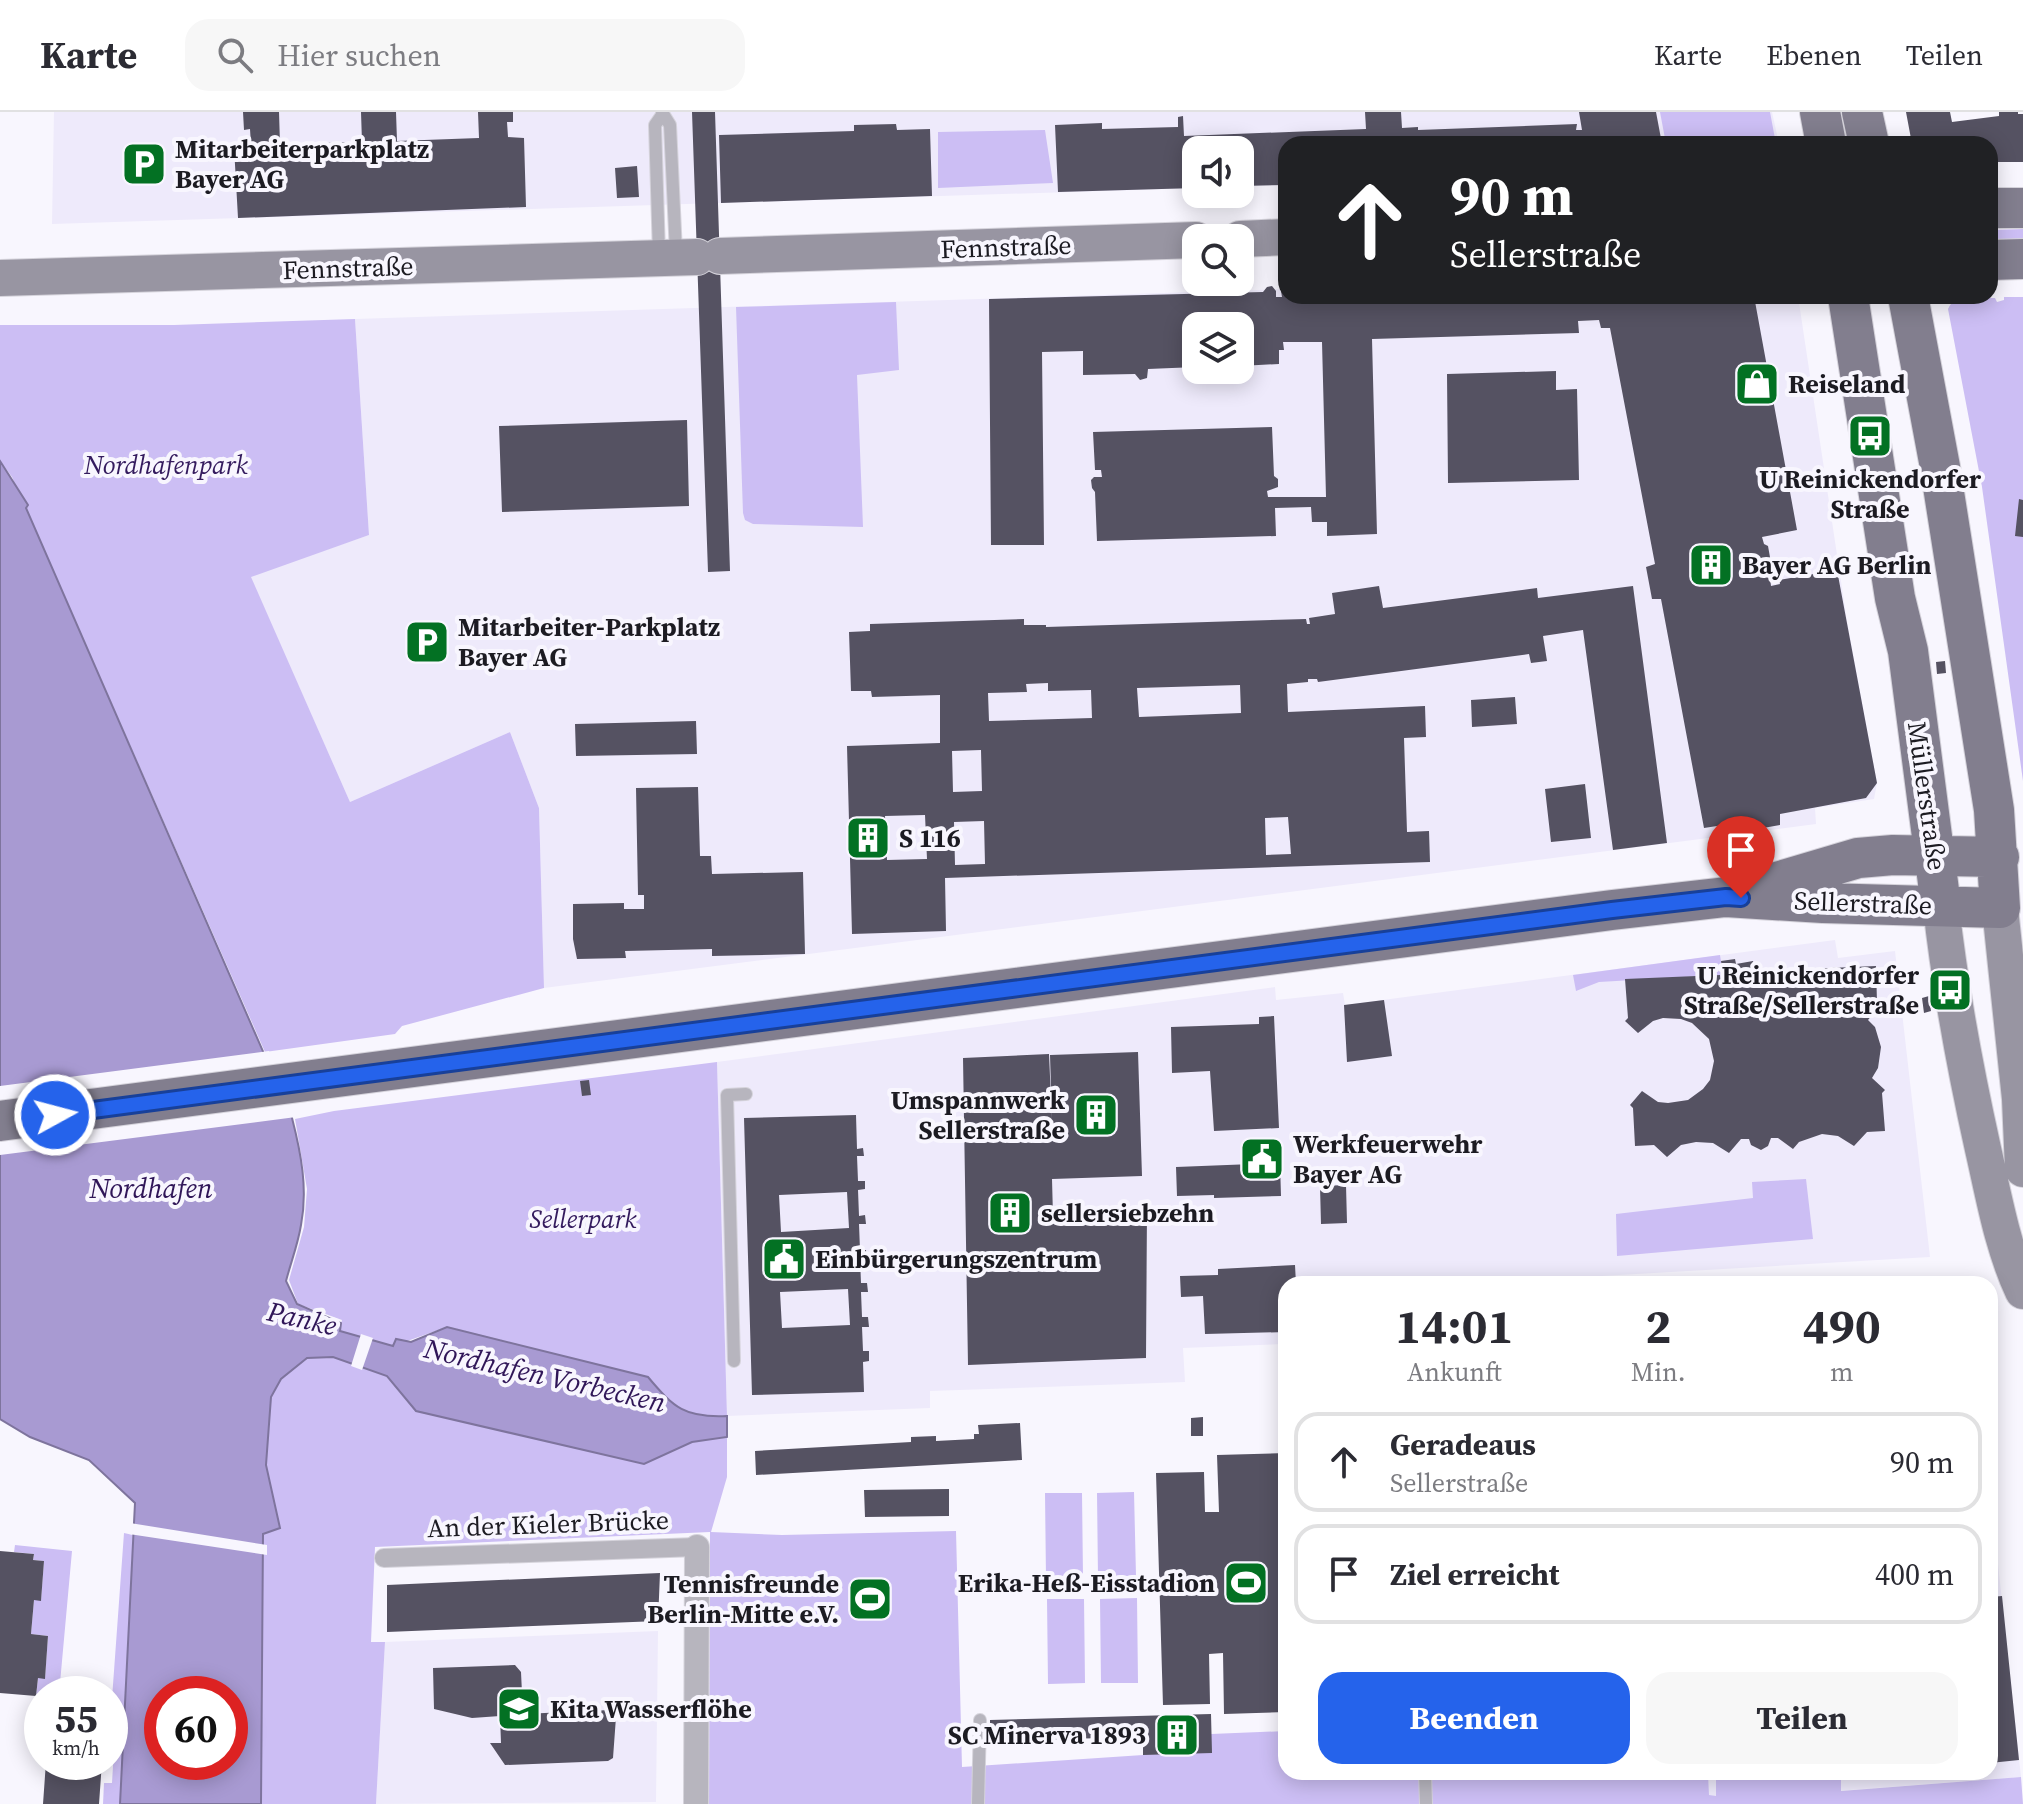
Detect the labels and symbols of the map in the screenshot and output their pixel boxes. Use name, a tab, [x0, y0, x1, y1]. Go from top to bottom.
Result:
place label: Mitarbeiterparkplatz Bayer AG	[175, 131, 429, 197]
parking icon: Mitarbeiterparkplatz Bayer AG	[120, 140, 168, 188]
street label: Fennstraße	[940, 227, 1072, 267]
street label: Fennstraße	[282, 248, 414, 288]
shop icon: Reiseland	[1733, 360, 1781, 408]
place label: Reiseland	[1788, 366, 1905, 402]
bus stop icon: U Reinickendorfer Straße	[1846, 412, 1894, 460]
park label: Nordhafenpark	[83, 447, 248, 483]
place label: U Reinickendorfer Straße	[1759, 461, 1982, 527]
building icon: Bayer AG Berlin	[1687, 541, 1735, 589]
place label: Bayer AG Berlin	[1742, 547, 1931, 583]
place label: Mitarbeiter-Parkplatz Bayer AG	[458, 609, 720, 675]
parking icon: Mitarbeiter-Parkplatz Bayer AG	[403, 618, 451, 666]
street label: Müllerstraße	[1899, 719, 1955, 873]
building icon: S 116	[844, 814, 892, 862]
pin	[1707, 816, 1775, 898]
place label: S 116	[899, 820, 961, 856]
street label: Sellerstraße	[1793, 883, 1933, 923]
place label: U Reinickendorfer Straße/Sellerstraße	[1684, 957, 1920, 1023]
bus stop icon: U Reinickendorfer Straße/Sellerstraße	[1926, 966, 1974, 1014]
position arrow	[13, 1073, 97, 1157]
place label: Umspannwerk Sellerstraße	[891, 1082, 1065, 1148]
building icon: Umspannwerk Sellerstraße	[1072, 1091, 1120, 1139]
place label: Werkfeuerwehr Bayer AG	[1293, 1126, 1483, 1192]
public building icon: Werkfeuerwehr Bayer AG	[1238, 1135, 1286, 1183]
water label: Nordhafen	[88, 1169, 213, 1207]
building icon: sellersiebzehn	[986, 1189, 1034, 1237]
place label: sellersiebzehn	[1041, 1195, 1214, 1231]
park label: Sellerpark	[529, 1201, 637, 1237]
public building icon: Einbürgerungszentrum	[760, 1235, 808, 1283]
place label: Einbürgerungszentrum	[815, 1241, 1098, 1277]
water label: Panke	[263, 1291, 341, 1345]
water label: Nordhafen Vorbecken	[420, 1329, 670, 1421]
street label: An der Kieler Brücke	[426, 1502, 670, 1546]
sports icon: Erika-Heß-Eisstadion	[1222, 1559, 1270, 1607]
place label: Erika-Heß-Eisstadion	[958, 1565, 1215, 1601]
place label: Tennisfreunde Berlin-Mitte e.V.	[647, 1566, 839, 1632]
sports icon: Tennisfreunde Berlin-Mitte e.V.	[846, 1575, 894, 1623]
speed limit sign: 60	[144, 1676, 248, 1780]
school or university icon: Kita Wasserflöhe	[495, 1685, 543, 1733]
place label: Kita Wasserflöhe	[550, 1691, 752, 1727]
building icon: SC Minerva 1893	[1153, 1711, 1201, 1759]
place label: SC Minerva 1893	[948, 1717, 1146, 1753]

